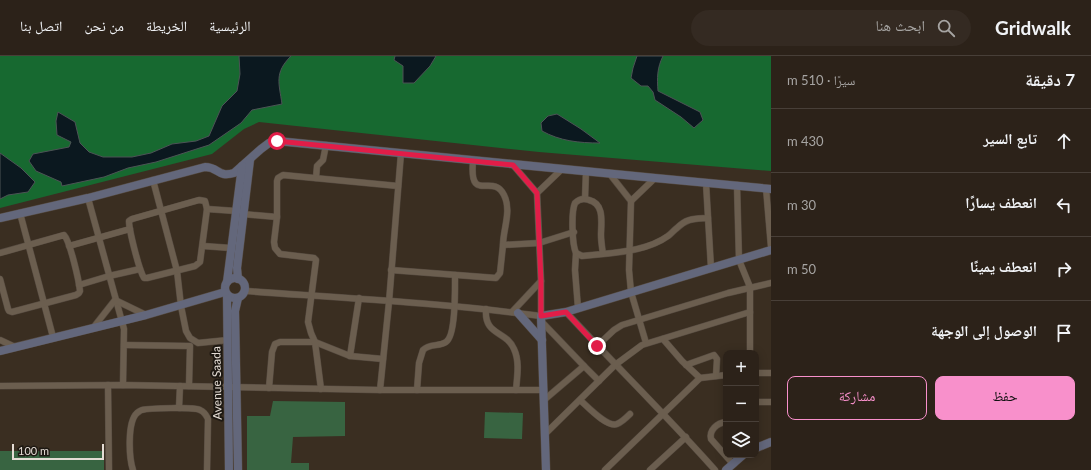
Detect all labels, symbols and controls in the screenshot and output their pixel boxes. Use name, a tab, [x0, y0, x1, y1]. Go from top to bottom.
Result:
search box	[691, 10, 971, 46]
text: ابحث هنا	[875, 16, 925, 34]
text: Gridwalk	[995, 16, 1071, 39]
text: اتصل بنا	[20, 17, 62, 34]
text: من نحن	[84, 17, 124, 34]
text: الخريطة	[146, 17, 187, 34]
text: الرئيسية	[209, 17, 251, 34]
icon: search	[935, 17, 957, 39]
text: 7 دقيقة	[1025, 69, 1075, 90]
text: سيرًا · 510 m	[787, 72, 855, 88]
text: تابع السير	[983, 129, 1037, 147]
icon: ahead	[1053, 130, 1075, 152]
route start	[268, 132, 286, 150]
text: 430 m	[787, 133, 824, 149]
text: انعطف يسارًا	[965, 193, 1037, 211]
icon: left	[1053, 194, 1075, 216]
text: 30 m	[787, 197, 816, 213]
text: انعطف يمينًا	[970, 257, 1037, 275]
icon: right	[1053, 258, 1075, 280]
text: 50 m	[787, 261, 816, 277]
text: الوصول إلى الوجهة	[931, 321, 1037, 339]
icon: arrive	[1053, 322, 1075, 344]
route end	[588, 337, 606, 355]
street label: Avenue Saada	[208, 346, 225, 420]
map controls	[723, 350, 759, 458]
button: +	[723, 350, 759, 386]
button: مشاركة	[787, 376, 927, 420]
button: حفظ	[935, 376, 1075, 420]
button: −	[723, 386, 759, 422]
button: layers	[723, 422, 759, 458]
scale bar	[12, 442, 104, 461]
text: 100 m	[18, 444, 49, 457]

